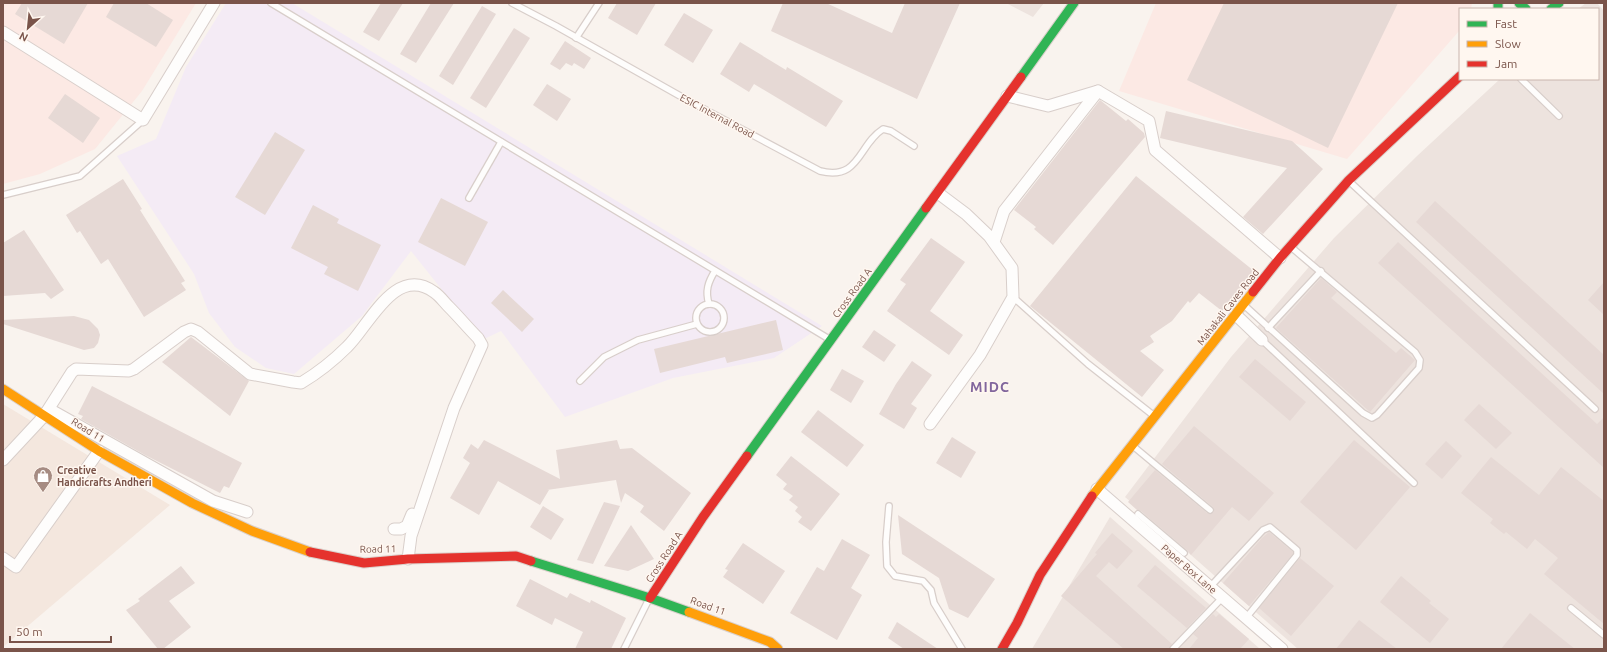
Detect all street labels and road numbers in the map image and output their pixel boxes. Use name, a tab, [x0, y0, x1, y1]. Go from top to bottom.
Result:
street label: ESIC Internal Road	[678, 92, 756, 140]
street label: Cross Road A	[830, 266, 874, 320]
street label: Mahakali Caves Road	[1195, 267, 1261, 347]
street label: Road 11	[70, 416, 106, 444]
street label: Cross Road A	[643, 529, 685, 585]
street label: Paper Box Lane	[1159, 542, 1219, 596]
street label: Road 11	[360, 543, 396, 555]
street label: Road 11	[689, 595, 727, 617]

